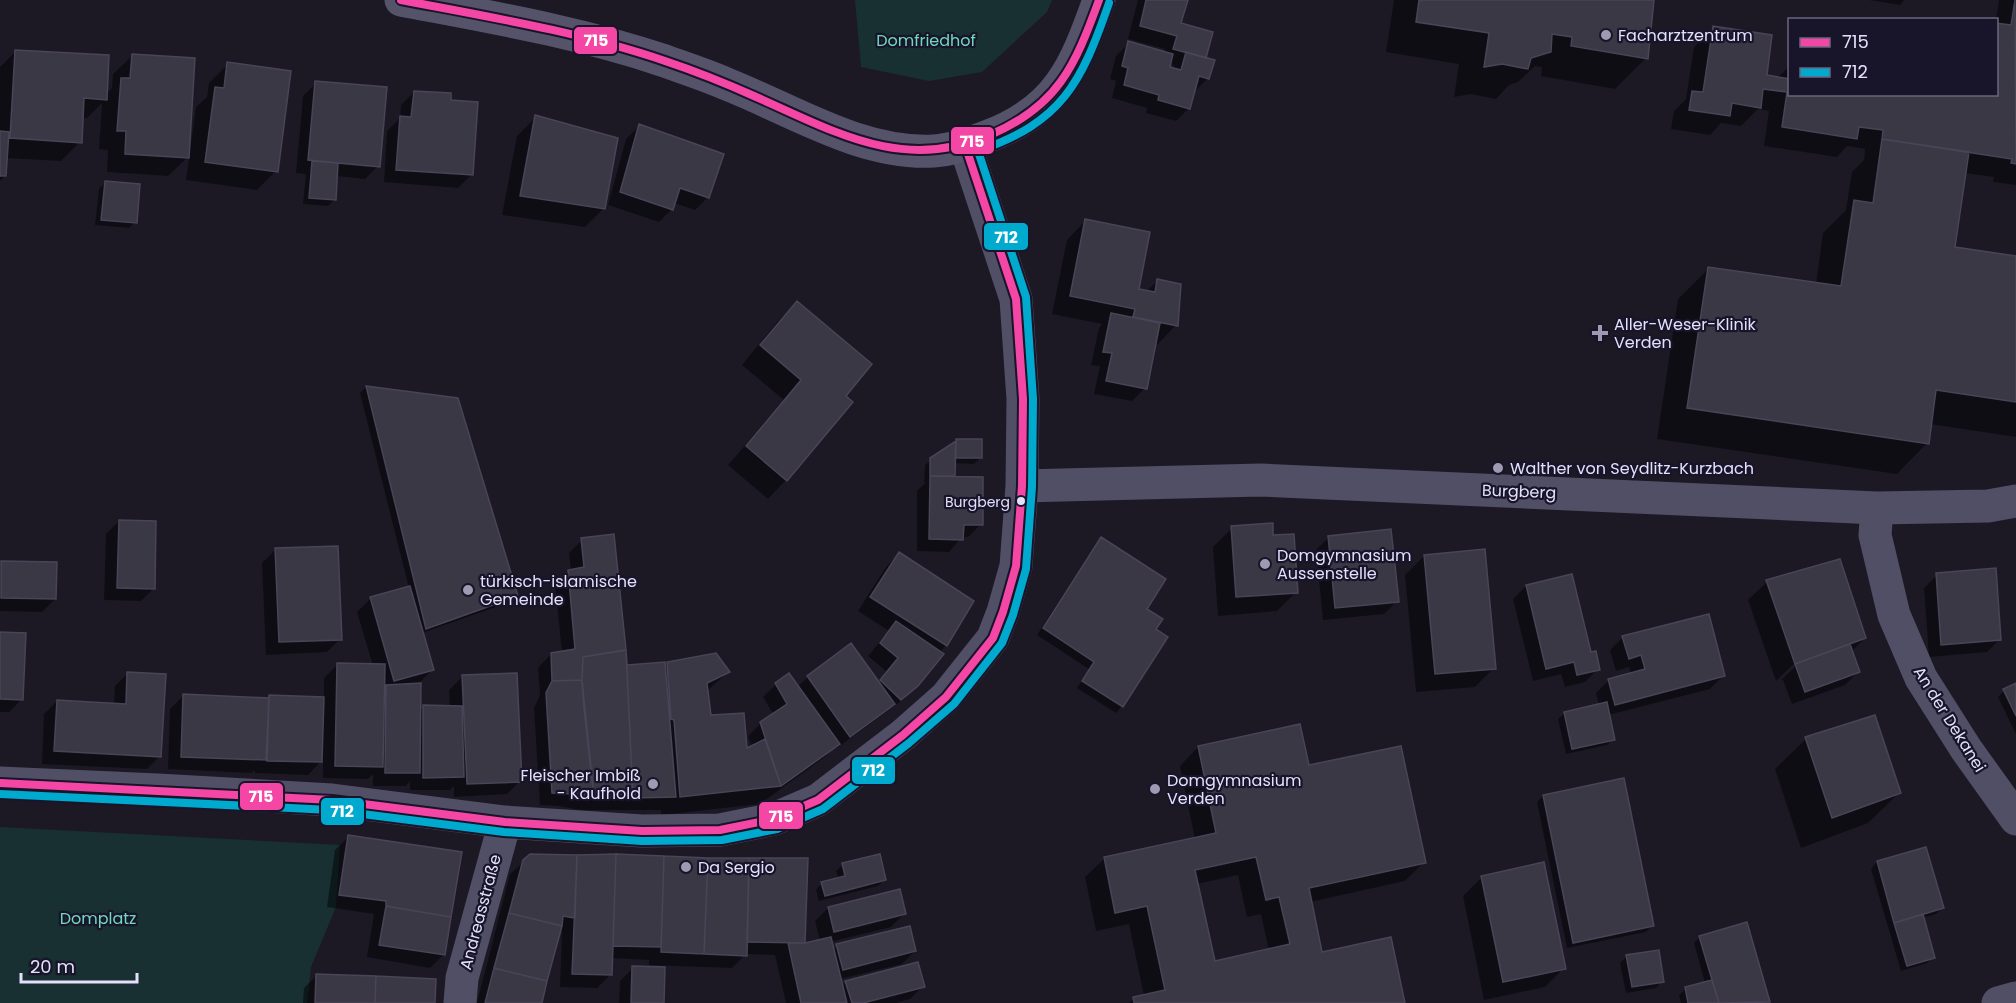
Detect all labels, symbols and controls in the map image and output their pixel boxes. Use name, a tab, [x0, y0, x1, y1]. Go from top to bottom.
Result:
legend	[1788, 18, 1998, 96]
place label: Facharztzentrum	[1618, 24, 1753, 47]
line badge: 715	[573, 26, 618, 55]
marker: Facharztzentrum	[1599, 28, 1613, 42]
text: 715	[584, 29, 608, 52]
park label: Domfriedhof	[876, 29, 976, 52]
text: 715	[1842, 29, 1869, 54]
text: 712	[1842, 59, 1868, 84]
line badge: 715	[950, 126, 995, 155]
text: 715	[960, 130, 984, 153]
line badge: 712	[983, 222, 1029, 251]
text: 712	[994, 226, 1018, 249]
place label: Aller-Weser-Klinik Verden	[1614, 313, 1757, 354]
marker: Aller-Weser-Klinik Verden	[1591, 324, 1609, 342]
place label: Walther von Seydlitz-Kurzbach	[1510, 457, 1754, 480]
marker: Walther von Seydlitz-Kurzbach	[1491, 461, 1505, 475]
street label: Burgberg	[1481, 479, 1557, 504]
place label: Burgberg	[945, 492, 1010, 512]
marker: Burgberg	[1015, 495, 1027, 507]
place label: Domgymnasium Aussenstelle	[1277, 544, 1411, 585]
marker: Domgymnasium Aussenstelle	[1258, 557, 1272, 571]
place label: türkisch-islamische Gemeinde	[480, 570, 637, 611]
marker: türkisch-islamische Gemeinde	[461, 583, 475, 597]
street label: An der Dekanei	[1908, 662, 1991, 777]
line badge: 712	[851, 756, 896, 785]
text: 712	[861, 759, 885, 782]
place label: Fleischer Imbiß - Kaufhold	[521, 764, 641, 805]
place label: Domgymnasium Verden	[1167, 769, 1301, 810]
marker: Fleischer Imbiß - Kaufhold	[646, 777, 660, 791]
line badge: 715	[239, 782, 284, 811]
marker: Domgymnasium Verden	[1148, 782, 1162, 796]
text: 715	[249, 785, 273, 808]
line badge: 712	[320, 797, 365, 826]
text: 712	[330, 800, 354, 823]
line badge: 715	[758, 801, 804, 830]
text: 715	[769, 805, 793, 828]
street label: Andreasstraße	[454, 852, 507, 972]
place label: Da Sergio	[698, 856, 775, 879]
marker: Da Sergio	[679, 860, 693, 874]
park label: Domplatz	[60, 907, 136, 930]
scale bar	[21, 946, 136, 984]
text: 20 m	[30, 954, 75, 979]

